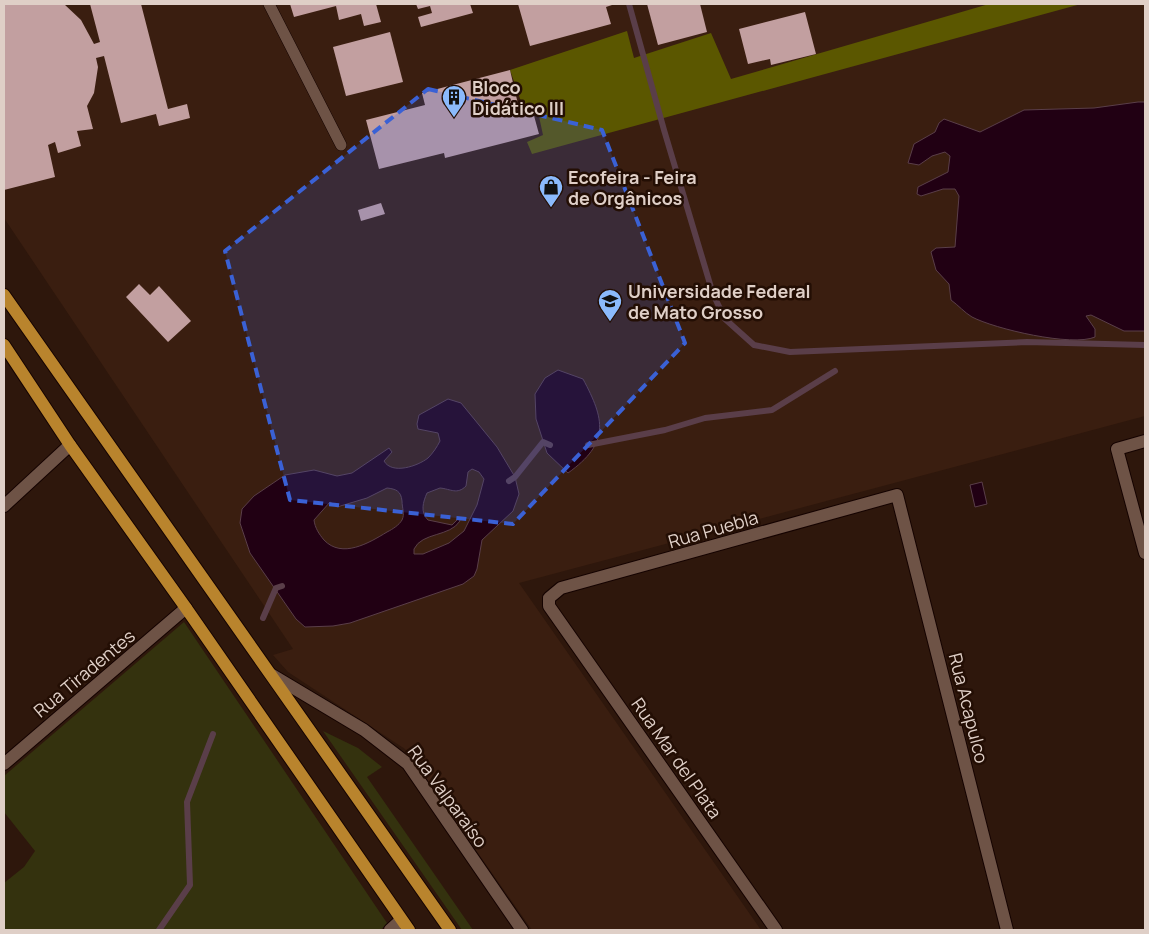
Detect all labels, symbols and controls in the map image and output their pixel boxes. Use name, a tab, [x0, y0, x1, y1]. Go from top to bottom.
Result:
place label: Bloco Didático III	[472, 75, 564, 120]
building icon: Bloco Didático III	[441, 84, 467, 118]
place label: Ecofeira - Feira de Orgânicos	[568, 165, 697, 210]
shop icon: Ecofeira - Feira de Orgânicos	[538, 174, 564, 208]
place label: Universidade Federal de Mato Grosso	[628, 279, 811, 324]
school or university icon: Universidade Federal de Mato Grosso	[597, 288, 623, 322]
street label: Rua Puebla	[665, 505, 761, 553]
street label: Rua Tiradentes	[28, 624, 140, 722]
street label: Rua Acapulco	[944, 650, 994, 766]
street label: Rua Mar del Plata	[626, 693, 728, 823]
street label: Rua Valparaíso	[403, 740, 493, 852]

